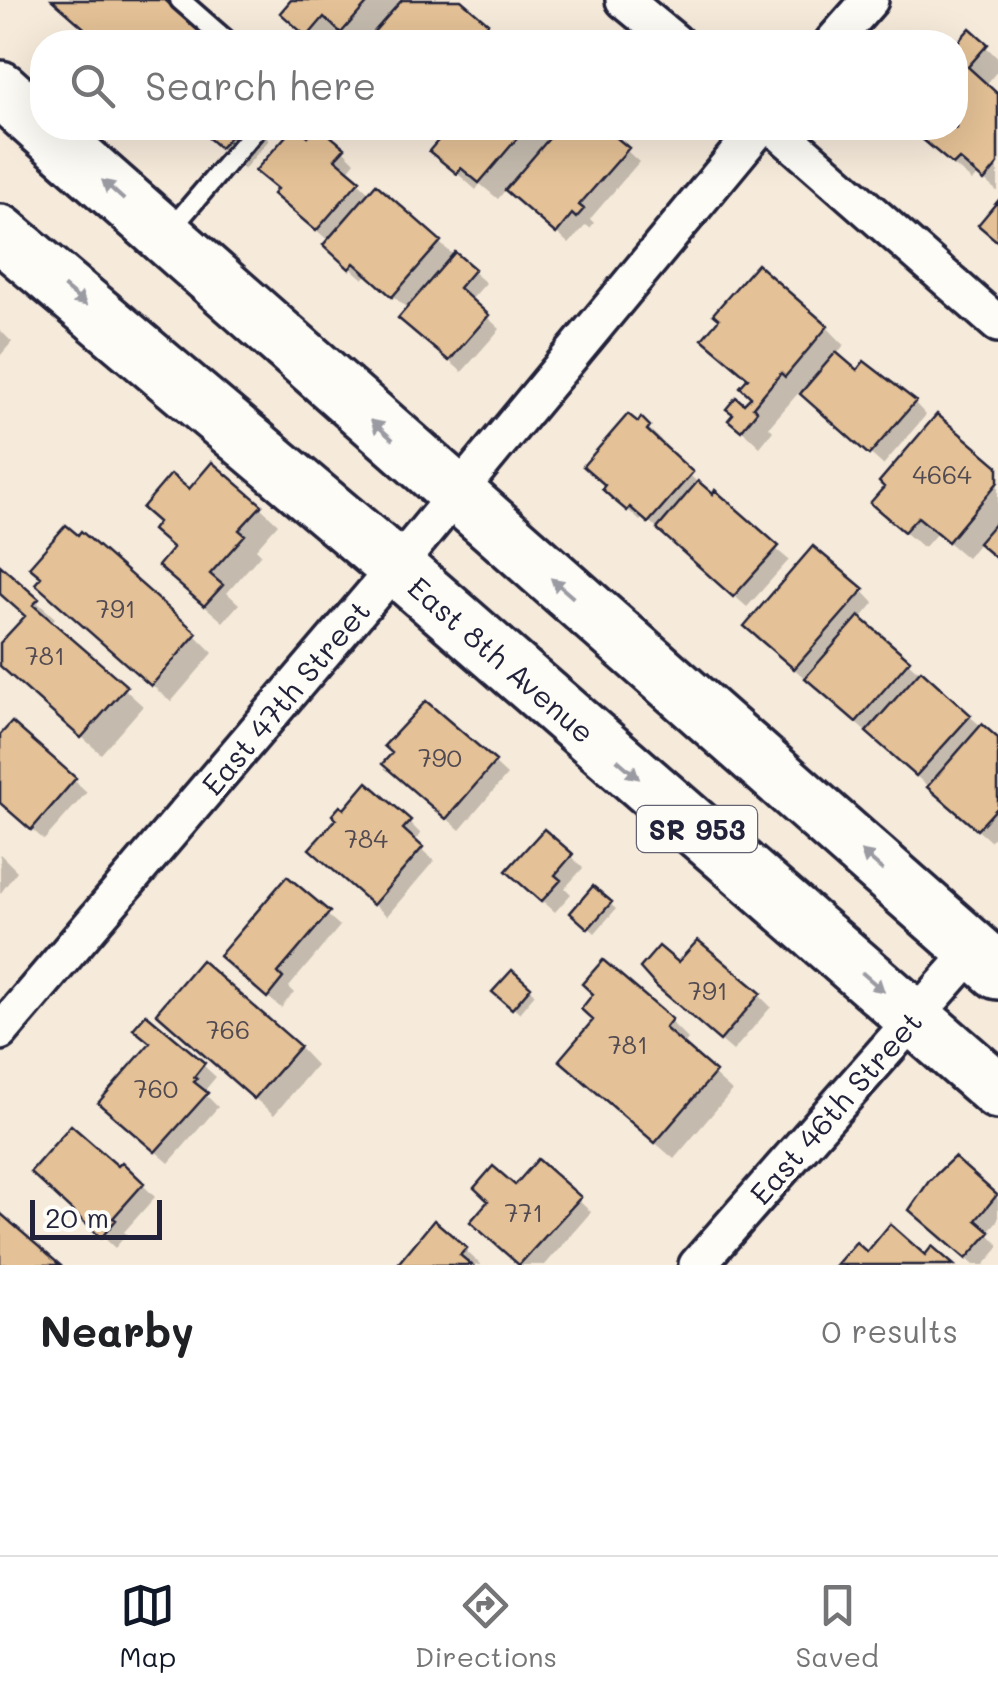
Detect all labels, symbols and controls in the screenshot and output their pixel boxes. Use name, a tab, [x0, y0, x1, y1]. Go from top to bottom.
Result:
search box	[30, 30, 968, 140]
icon: search	[65, 58, 120, 113]
text: Search here	[145, 60, 376, 110]
one-way arrow	[101, 179, 125, 202]
one-way arrow	[62, 285, 87, 306]
one-way arrow	[370, 419, 395, 441]
house number: 4664	[912, 458, 972, 490]
street label: East 8th Avenue	[400, 567, 604, 751]
one-way arrow	[550, 578, 575, 600]
street label: East 47th Street	[192, 591, 378, 803]
house number: 791	[96, 592, 136, 624]
house number: 781	[25, 639, 65, 671]
house number: 790	[418, 741, 462, 773]
one-way arrow	[615, 757, 640, 779]
road number: SR 953	[637, 806, 757, 852]
house number: 784	[344, 822, 388, 854]
one-way arrow	[860, 850, 885, 872]
one-way arrow	[860, 970, 885, 992]
house number: 791	[688, 974, 728, 1006]
street label: East 46th Street	[740, 1002, 930, 1212]
house number: 766	[206, 1013, 250, 1045]
house number: 781	[608, 1028, 648, 1060]
house number: 760	[134, 1072, 178, 1104]
scale bar	[30, 1195, 162, 1240]
house number: 771	[505, 1196, 543, 1228]
text: 20 m	[45, 1199, 109, 1235]
text: Nearby	[40, 1303, 194, 1358]
text: 0 results	[821, 1309, 958, 1351]
tab: Map	[119, 1578, 176, 1674]
tab: Directions	[415, 1578, 557, 1674]
tab: Saved	[796, 1578, 879, 1674]

